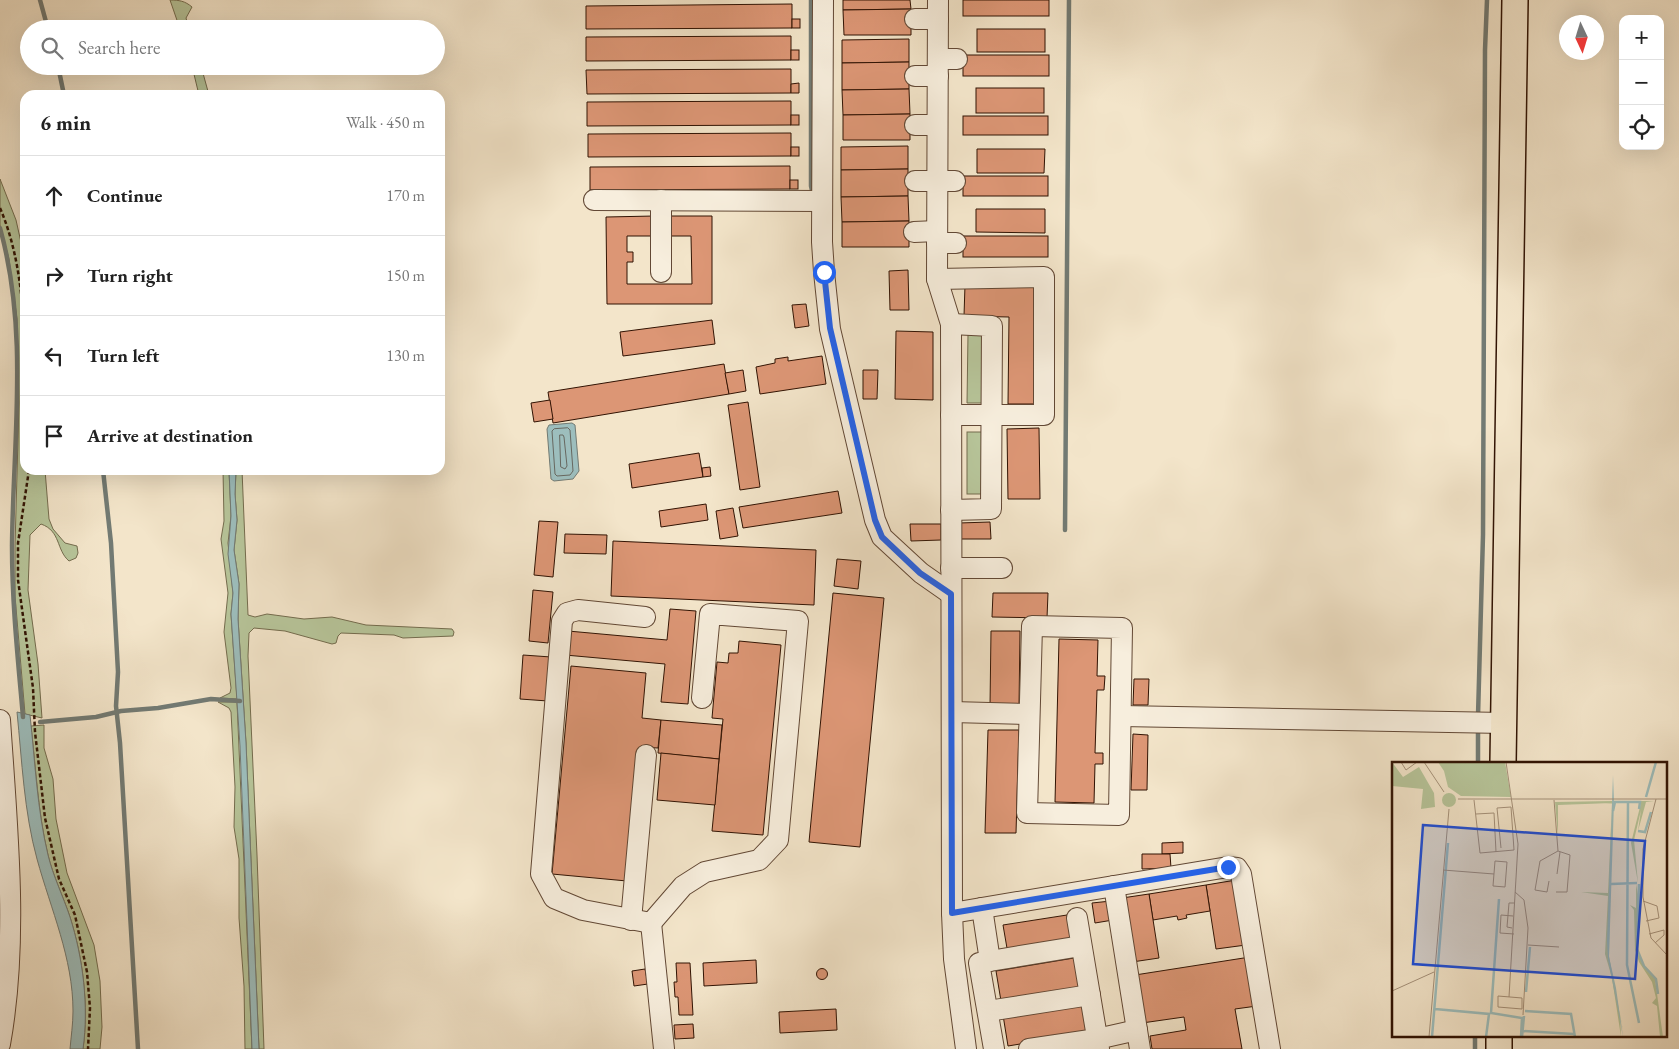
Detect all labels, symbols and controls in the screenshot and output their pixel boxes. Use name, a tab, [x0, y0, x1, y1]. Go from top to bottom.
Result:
north arrow	[1559, 15, 1604, 60]
map controls	[1619, 15, 1664, 150]
button: +	[1619, 15, 1664, 60]
search box	[20, 20, 445, 75]
icon: search	[38, 34, 66, 62]
text: Search here	[78, 35, 160, 60]
button: −	[1619, 60, 1664, 105]
button: locate	[1619, 105, 1664, 150]
text: 6 min	[40, 109, 91, 136]
text: Walk · 450 m	[346, 112, 425, 133]
icon: ahead	[40, 182, 68, 210]
text: Continue	[87, 183, 162, 208]
text: 170 m	[386, 185, 425, 206]
route start	[813, 261, 836, 284]
icon: right	[40, 262, 68, 290]
text: Turn right	[87, 263, 173, 288]
text: 150 m	[386, 265, 425, 286]
icon: left	[40, 342, 68, 370]
text: Turn left	[87, 343, 159, 368]
text: 130 m	[386, 345, 425, 366]
icon: arrive	[40, 422, 68, 450]
text: Arrive at destination	[87, 423, 253, 448]
inset map	[1392, 762, 1666, 1036]
route end	[1217, 856, 1240, 879]

